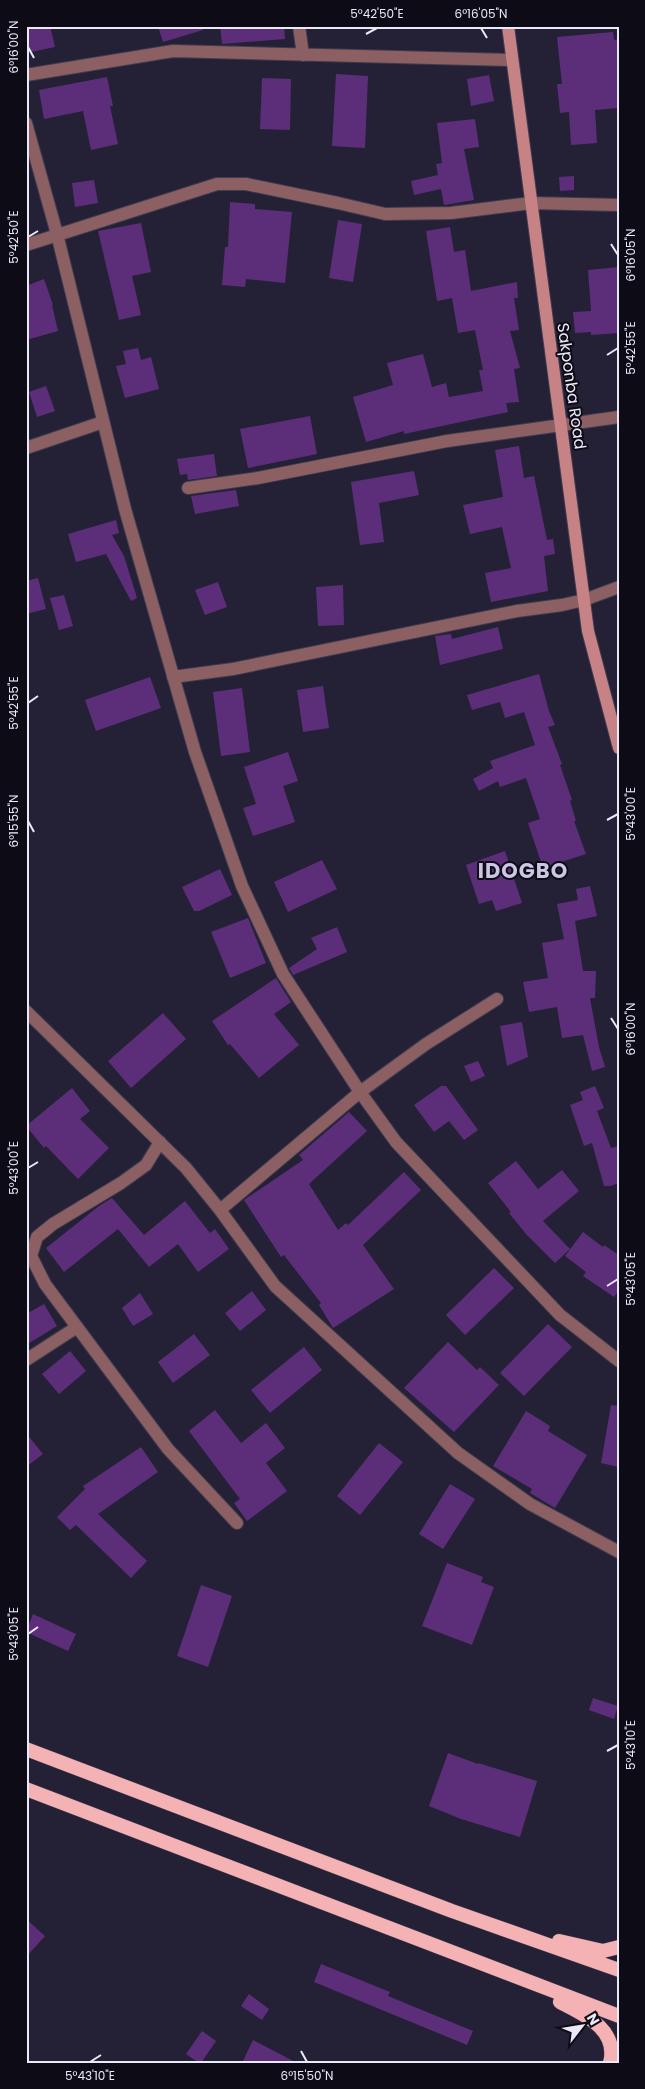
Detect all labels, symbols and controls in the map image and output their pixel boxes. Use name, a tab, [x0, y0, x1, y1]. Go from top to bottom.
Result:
text: 5°42'50"E	[350, 5, 404, 22]
text: 6°16'05"N	[455, 5, 507, 22]
text: 6°16'00"N	[5, 21, 22, 73]
text: 5°42'50"E	[5, 210, 22, 264]
text: 6°16'05"N	[622, 229, 639, 281]
street label: Sakponba Road	[551, 321, 592, 451]
text: 5°42'55"E	[622, 321, 639, 375]
text: 5°42'55"E	[5, 676, 22, 730]
text: 5°43'00"E	[622, 787, 639, 841]
text: 6°15'55"N	[5, 795, 22, 847]
district label: IDOGBO	[478, 856, 568, 885]
text: 6°16'00"N	[622, 1003, 639, 1055]
text: 5°43'00"E	[5, 1141, 22, 1195]
text: 5°43'05"E	[622, 1252, 639, 1306]
text: 5°43'05"E	[5, 1607, 22, 1661]
text: 5°43'10"E	[622, 1720, 639, 1770]
north arrow	[558, 2002, 608, 2052]
text: N	[582, 2010, 604, 2029]
text: 5°43'10"E	[65, 2067, 115, 2084]
text: 6°15'50"N	[281, 2067, 333, 2084]

